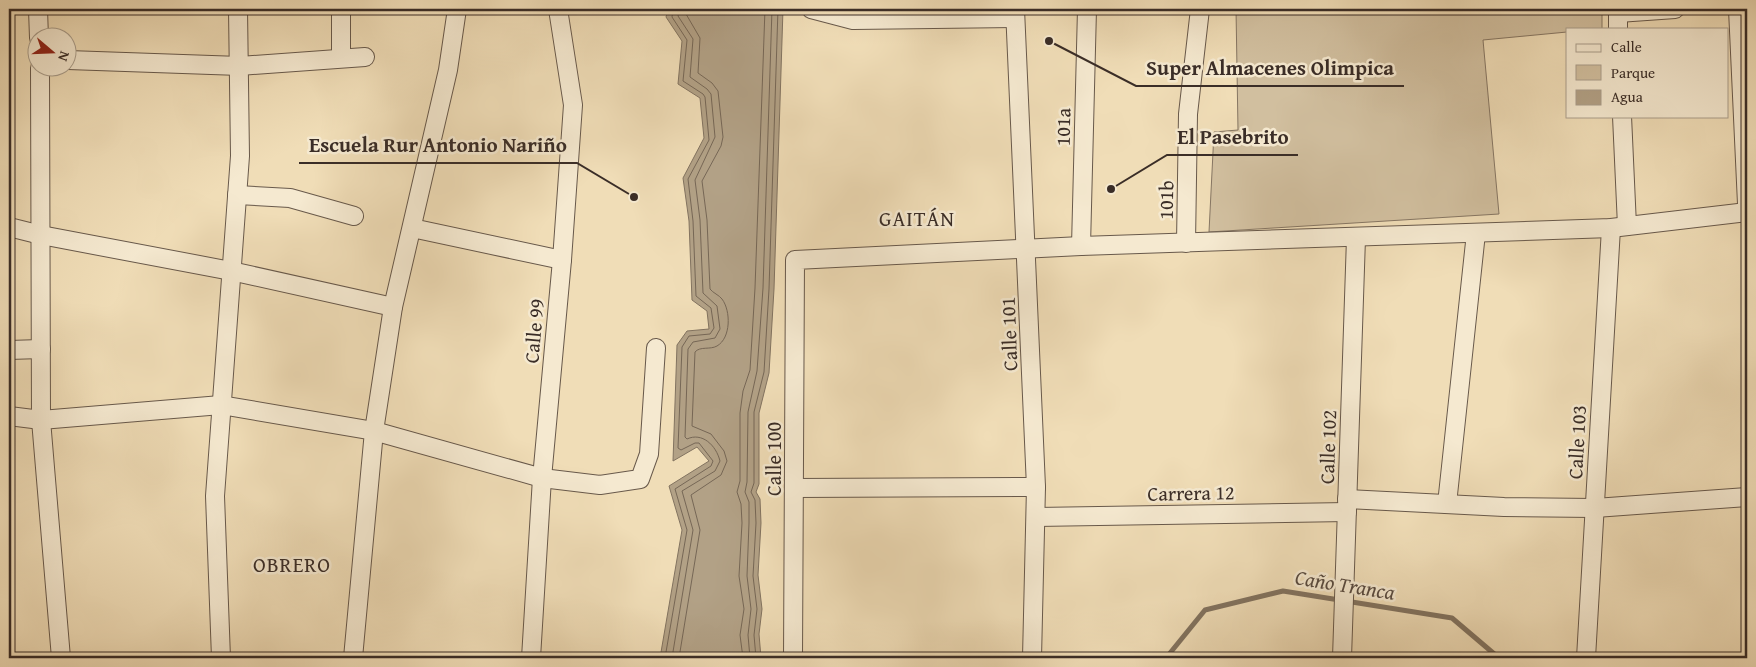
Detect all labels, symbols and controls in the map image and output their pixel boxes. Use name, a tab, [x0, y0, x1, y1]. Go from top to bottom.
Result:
north arrow	[28, 28, 78, 78]
legend	[1566, 28, 1728, 118]
text: Calle	[1611, 36, 1642, 57]
text: N	[53, 49, 75, 65]
callout: Super Almacenes Olimpica	[1136, 50, 1404, 86]
text: Super Almacenes Olimpica	[1146, 52, 1394, 83]
text: Parque	[1611, 62, 1655, 83]
text: Agua	[1611, 86, 1643, 107]
street label: 101a	[1048, 107, 1077, 146]
callout: El Pasebrito	[1167, 119, 1298, 155]
text: El Pasebrito	[1177, 121, 1289, 152]
callout: Escuela Rur Antonio Nariño	[299, 127, 577, 163]
text: Escuela Rur Antonio Nariño	[309, 129, 567, 160]
street label: 101b	[1151, 180, 1180, 220]
district label: GAITÁN	[879, 203, 955, 234]
street label: Calle 101	[993, 296, 1024, 372]
street label: Calle 99	[516, 298, 551, 364]
street label: Calle 103	[1560, 404, 1593, 480]
street label: Calle 102	[1312, 409, 1343, 485]
street label: Calle 100	[759, 422, 788, 496]
street label: Carrera 12	[1147, 477, 1235, 508]
district label: OBRERO	[253, 549, 331, 580]
water label: Caño Tranca	[1293, 561, 1397, 608]

